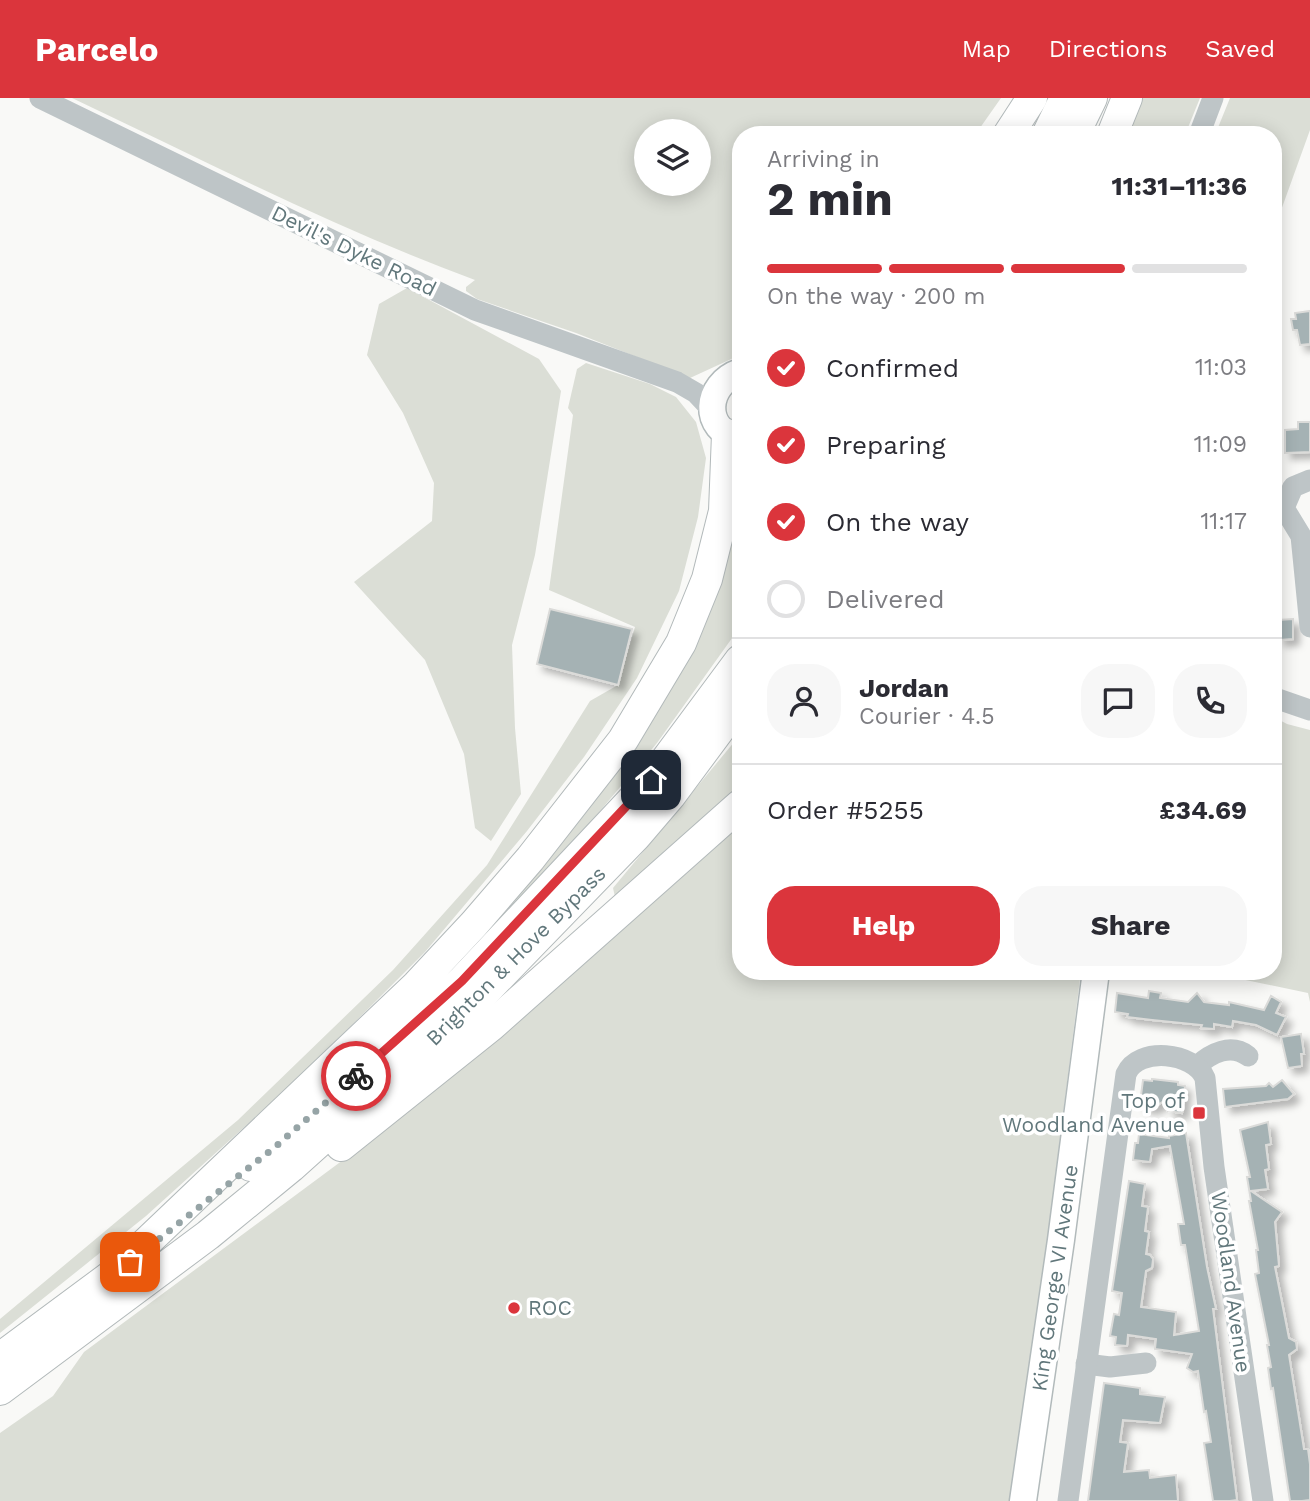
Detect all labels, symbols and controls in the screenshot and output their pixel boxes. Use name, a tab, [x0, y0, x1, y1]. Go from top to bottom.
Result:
text: Parcelo	[35, 30, 159, 69]
text: Map	[962, 35, 1011, 63]
text: Directions	[1049, 35, 1167, 63]
text: Saved	[1205, 35, 1275, 63]
map controls	[634, 119, 711, 196]
button: layers	[634, 119, 711, 196]
text: Arriving in	[767, 146, 880, 173]
text: 11:31–11:36	[1111, 171, 1247, 201]
text: 2 min	[767, 172, 893, 226]
street label: Devil's Dyke Road	[268, 200, 441, 301]
text: On the way · 200 m	[767, 283, 985, 310]
icon: check	[767, 349, 805, 387]
text: Confirmed	[826, 353, 959, 383]
text: 11:03	[1195, 354, 1247, 381]
icon: check	[767, 426, 805, 464]
text: Preparing	[826, 430, 946, 460]
text: 11:09	[1194, 431, 1247, 458]
icon: check	[767, 503, 805, 541]
text: On the way	[826, 507, 969, 537]
text: 11:17	[1200, 508, 1247, 535]
text: Delivered	[826, 584, 945, 614]
button: person	[767, 664, 841, 738]
button: chat	[1081, 664, 1155, 738]
button: phone	[1173, 664, 1247, 738]
text: Jordan	[859, 673, 949, 703]
text: Courier · 4.5	[859, 703, 995, 730]
pin	[621, 750, 681, 810]
icon: home	[632, 761, 670, 799]
text: Order #5255	[767, 795, 924, 825]
text: £34.69	[1159, 795, 1247, 825]
street label: Brighton & Hove Bypass	[421, 861, 611, 1051]
button: Help	[767, 886, 1000, 966]
button: Share	[1014, 886, 1247, 966]
courier	[321, 1041, 391, 1111]
icon: bike	[337, 1057, 375, 1095]
place label: Top of Woodland Avenue	[1002, 1088, 1185, 1137]
marker: Top of Woodland Avenue	[1191, 1105, 1207, 1121]
street label: King George VI Avenue	[1026, 1163, 1083, 1393]
street label: Woodland Avenue	[1206, 1190, 1257, 1374]
pin	[100, 1232, 160, 1292]
icon: bag	[111, 1243, 149, 1281]
place label: ROC	[528, 1295, 572, 1320]
marker: ROC	[506, 1300, 522, 1316]

